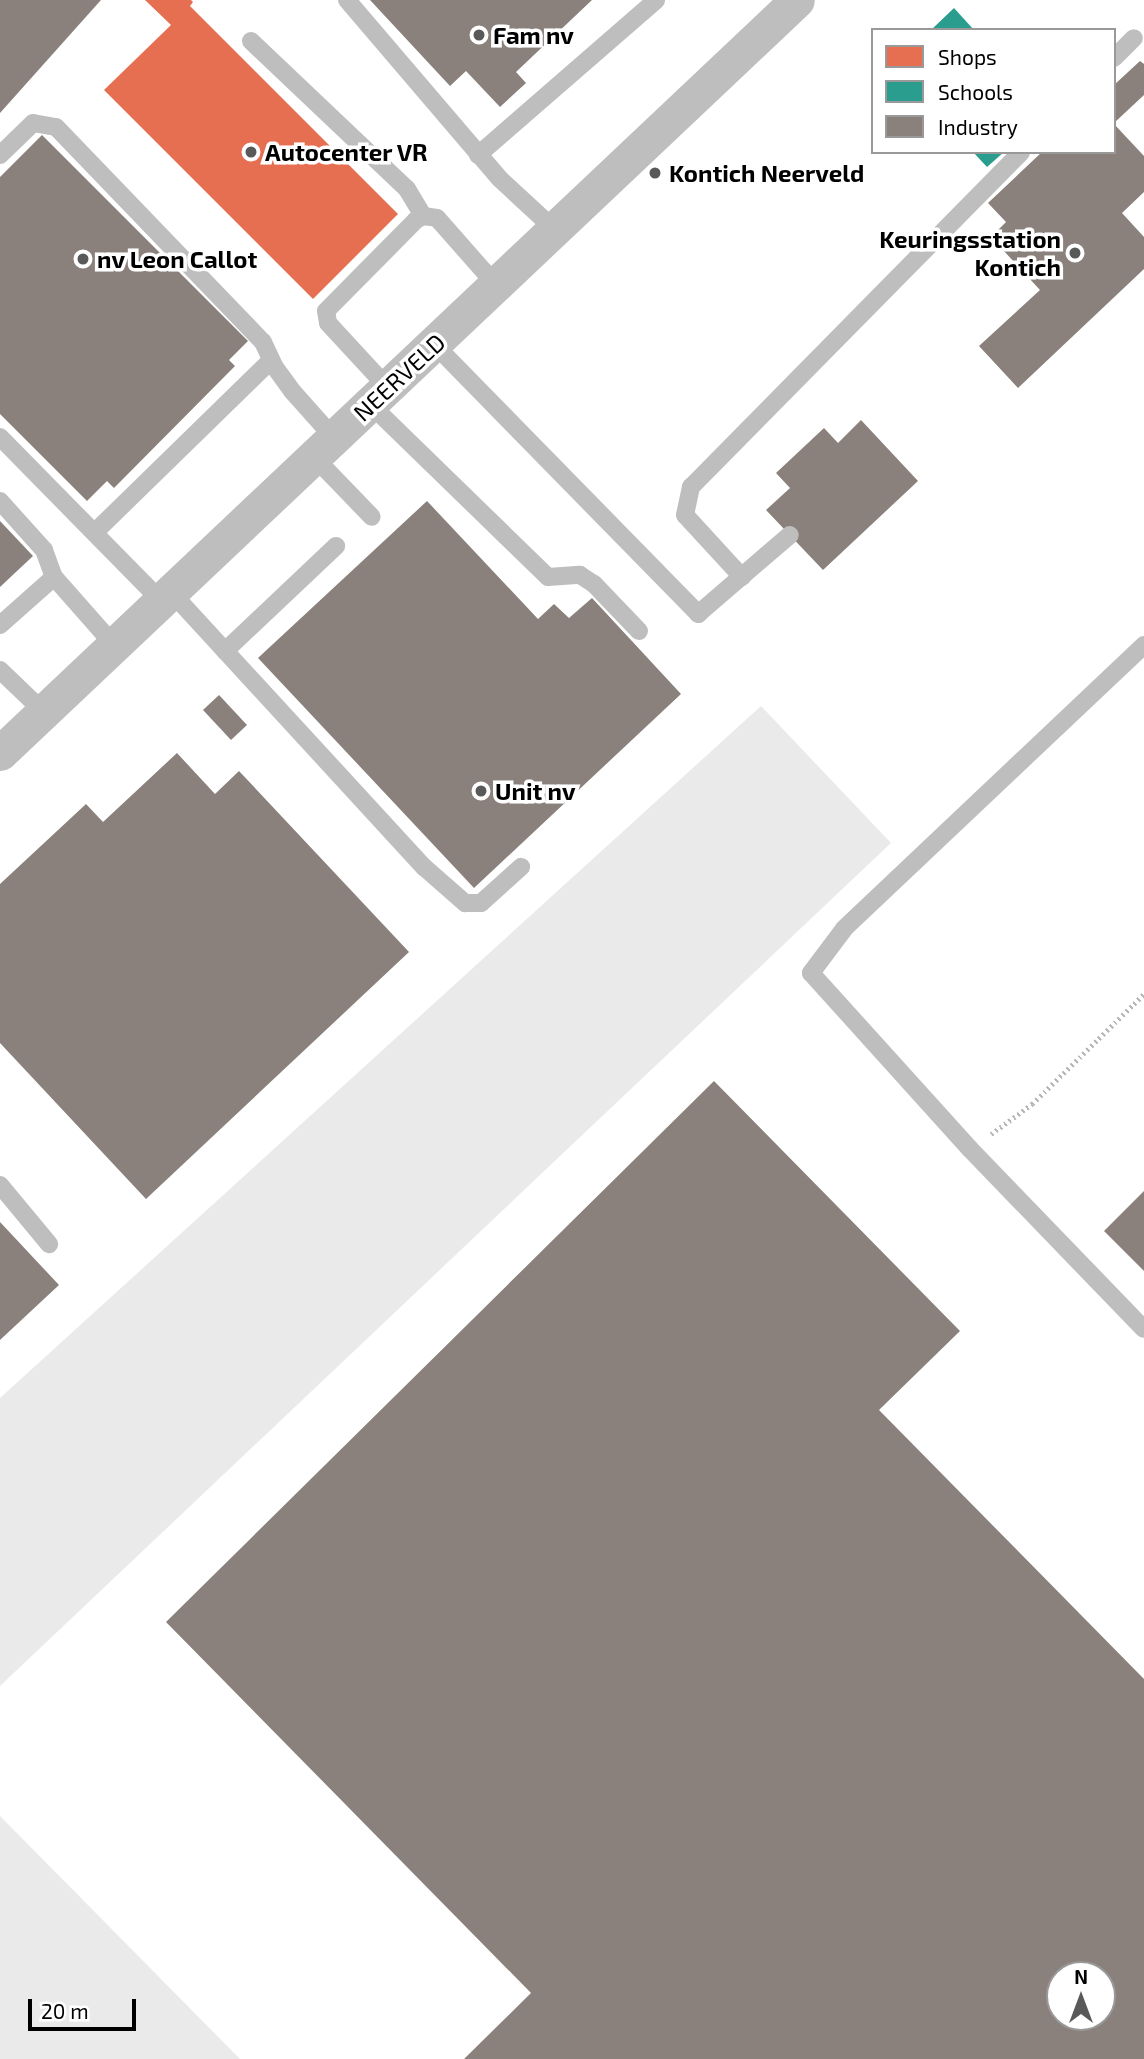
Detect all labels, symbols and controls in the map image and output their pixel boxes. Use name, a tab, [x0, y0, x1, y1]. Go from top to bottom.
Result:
place label: Fam nv	[493, 21, 574, 49]
marker: Fam nv	[471, 27, 487, 43]
legend	[871, 28, 1116, 154]
text: Shops	[938, 44, 997, 69]
text: Schools	[938, 79, 1013, 104]
text: Industry	[938, 114, 1018, 139]
place label: Autocenter VR	[265, 138, 429, 166]
marker: Autocenter VR	[243, 144, 259, 160]
place label: Kontich Neerveld	[669, 159, 864, 187]
marker: Kontich Neerveld	[647, 165, 663, 181]
place label: Keuringsstation Kontich	[879, 225, 1061, 281]
place label: nv Leon Callot	[97, 245, 258, 273]
marker: Keuringsstation Kontich	[1067, 245, 1083, 261]
marker: nv Leon Callot	[75, 251, 91, 267]
street label: NEERVELD	[347, 327, 451, 427]
place label: Unit nv	[495, 777, 576, 805]
marker: Unit nv	[473, 783, 489, 799]
north arrow	[1046, 1961, 1116, 2031]
text: N	[1074, 1965, 1088, 1988]
scale bar	[32, 1986, 140, 2030]
text: 20 m	[41, 1998, 89, 2023]

